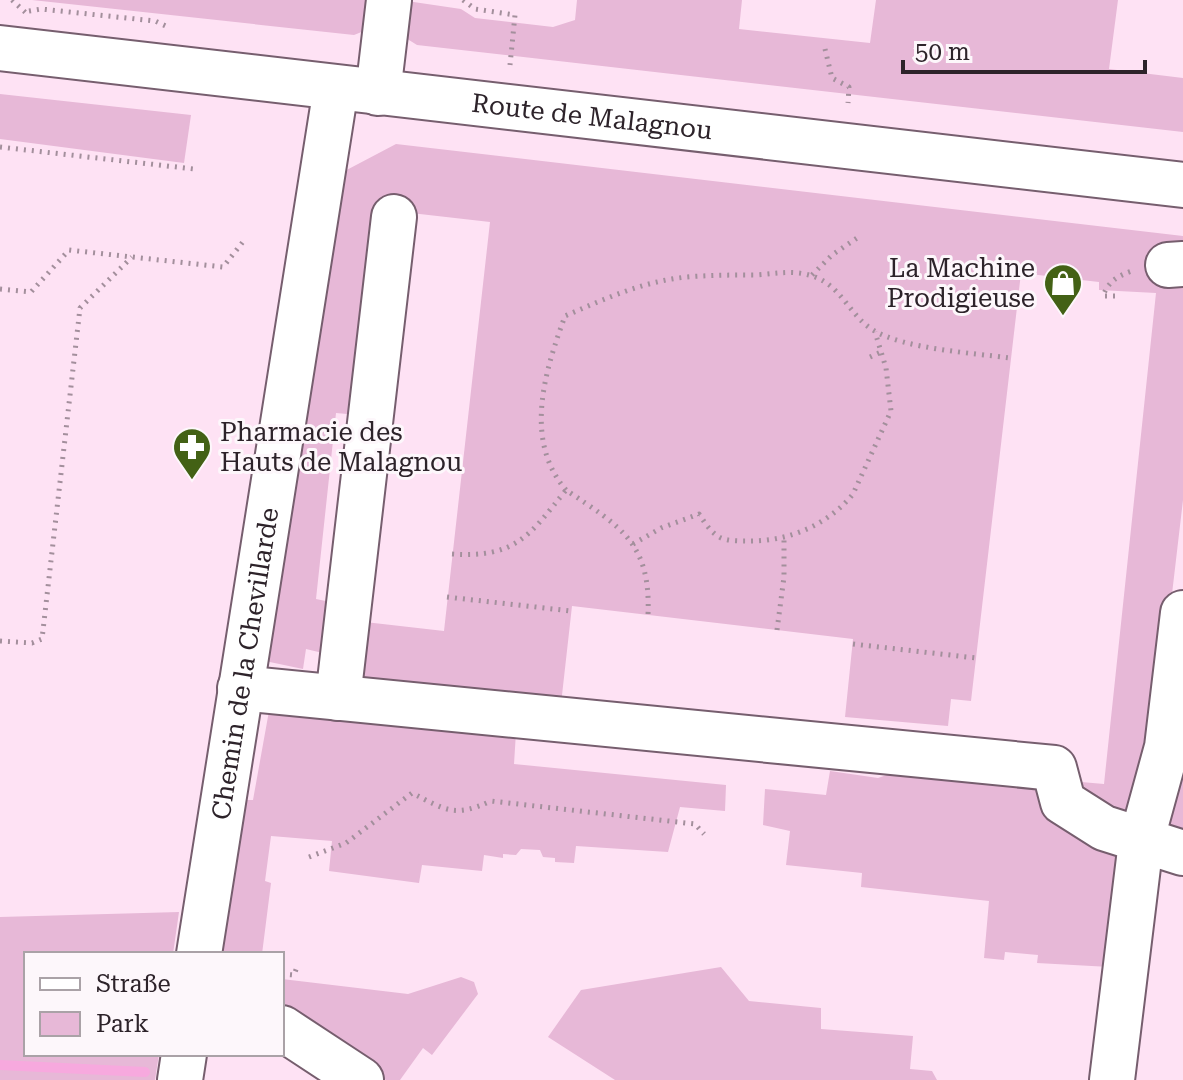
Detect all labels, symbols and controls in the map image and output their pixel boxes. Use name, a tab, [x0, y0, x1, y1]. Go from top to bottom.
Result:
scale bar	[903, 24, 1145, 74]
text: 50 m	[915, 38, 970, 66]
street label: Route de Malagnou	[470, 88, 714, 145]
place label: La Machine Prodigieuse	[887, 253, 1035, 313]
shop icon: La Machine Prodigieuse	[1042, 262, 1084, 317]
place label: Pharmacie des Hauts de Malagnou	[220, 417, 462, 477]
pharmacy icon: Pharmacie des Hauts de Malagnou	[171, 426, 213, 481]
street label: Chemin de la Chevillarde	[205, 505, 284, 822]
legend	[24, 952, 284, 1056]
text: Straße	[96, 970, 171, 998]
text: Park	[96, 1010, 149, 1038]

